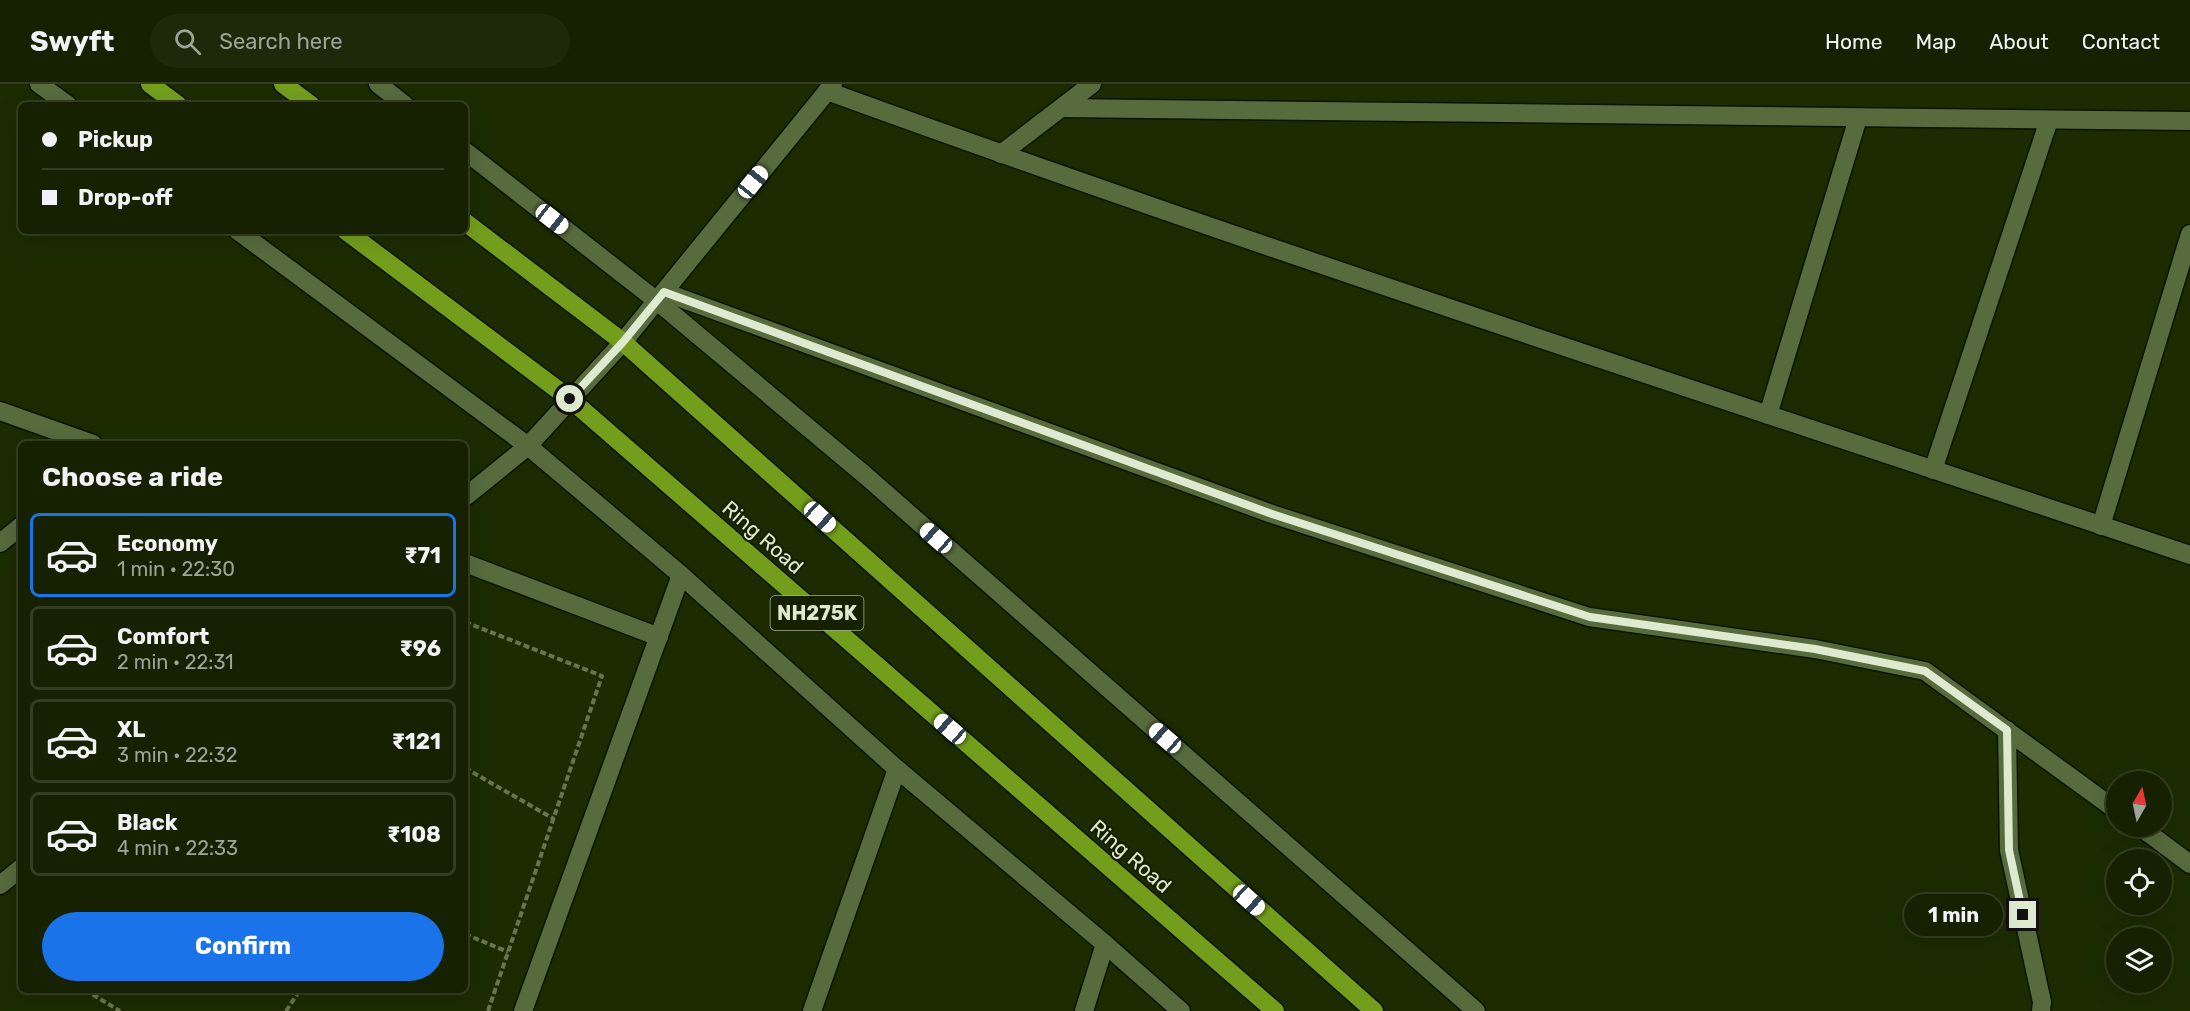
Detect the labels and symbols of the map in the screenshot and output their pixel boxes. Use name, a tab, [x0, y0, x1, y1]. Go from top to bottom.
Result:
car	[735, 162, 771, 202]
car	[532, 201, 572, 237]
route start	[556, 385, 583, 412]
street label: Ring Road	[717, 495, 809, 579]
car	[801, 498, 839, 536]
car	[917, 519, 955, 557]
road number: NH275K	[770, 596, 864, 630]
car	[931, 710, 969, 748]
car	[1146, 719, 1184, 757]
north arrow	[2106, 771, 2172, 837]
street label: Ring Road	[1085, 814, 1177, 898]
car	[1230, 881, 1268, 919]
callout: 1 min	[1903, 894, 2002, 936]
route end	[2009, 901, 2036, 928]

